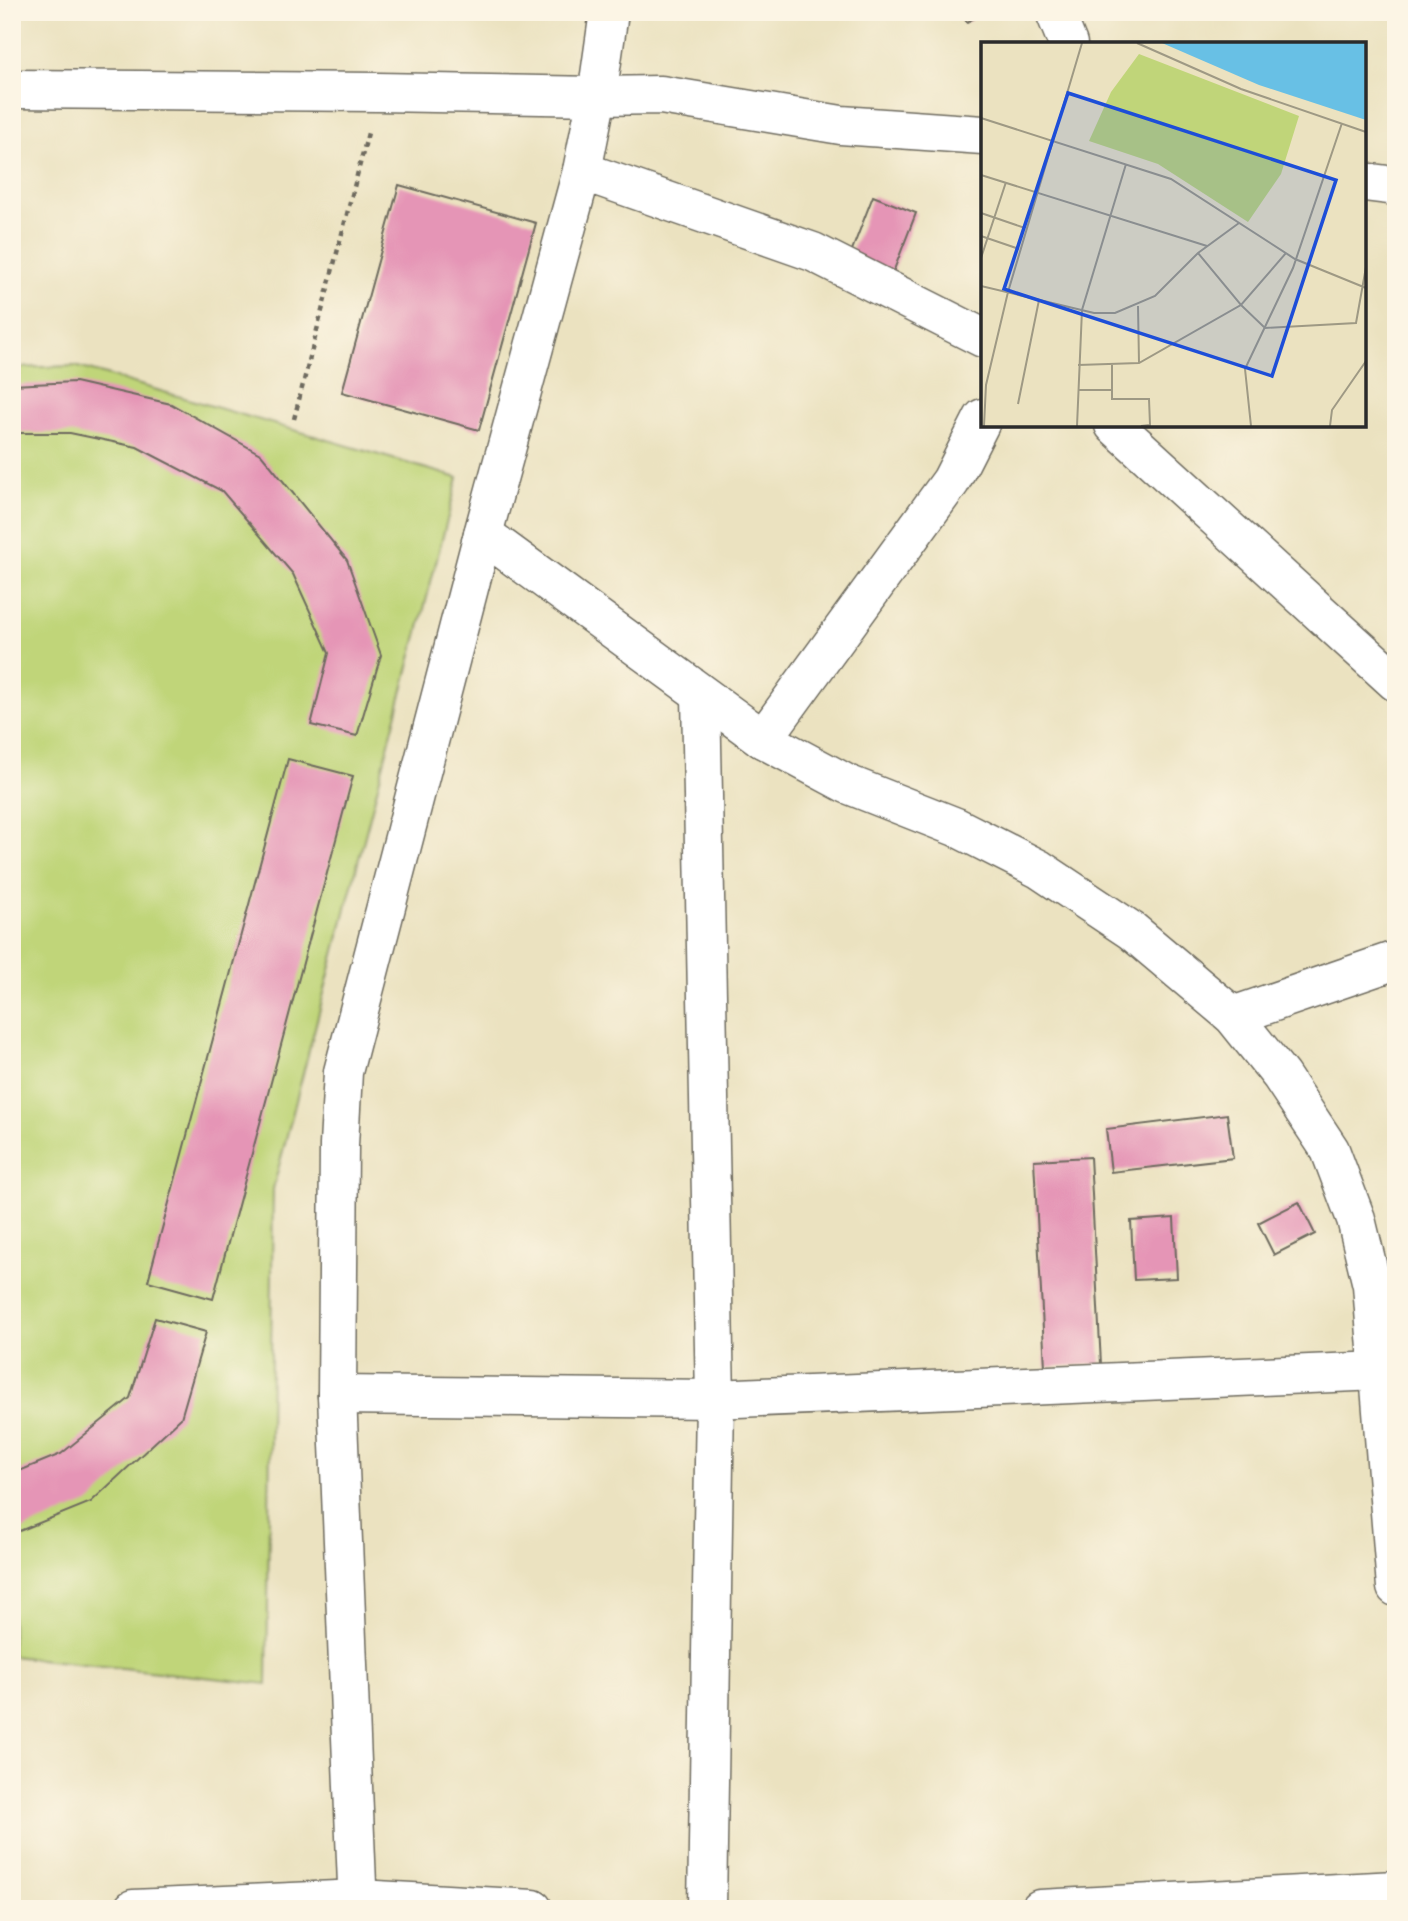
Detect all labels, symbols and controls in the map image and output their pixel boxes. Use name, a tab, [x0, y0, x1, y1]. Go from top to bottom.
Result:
inset map	[981, 42, 1366, 427]

